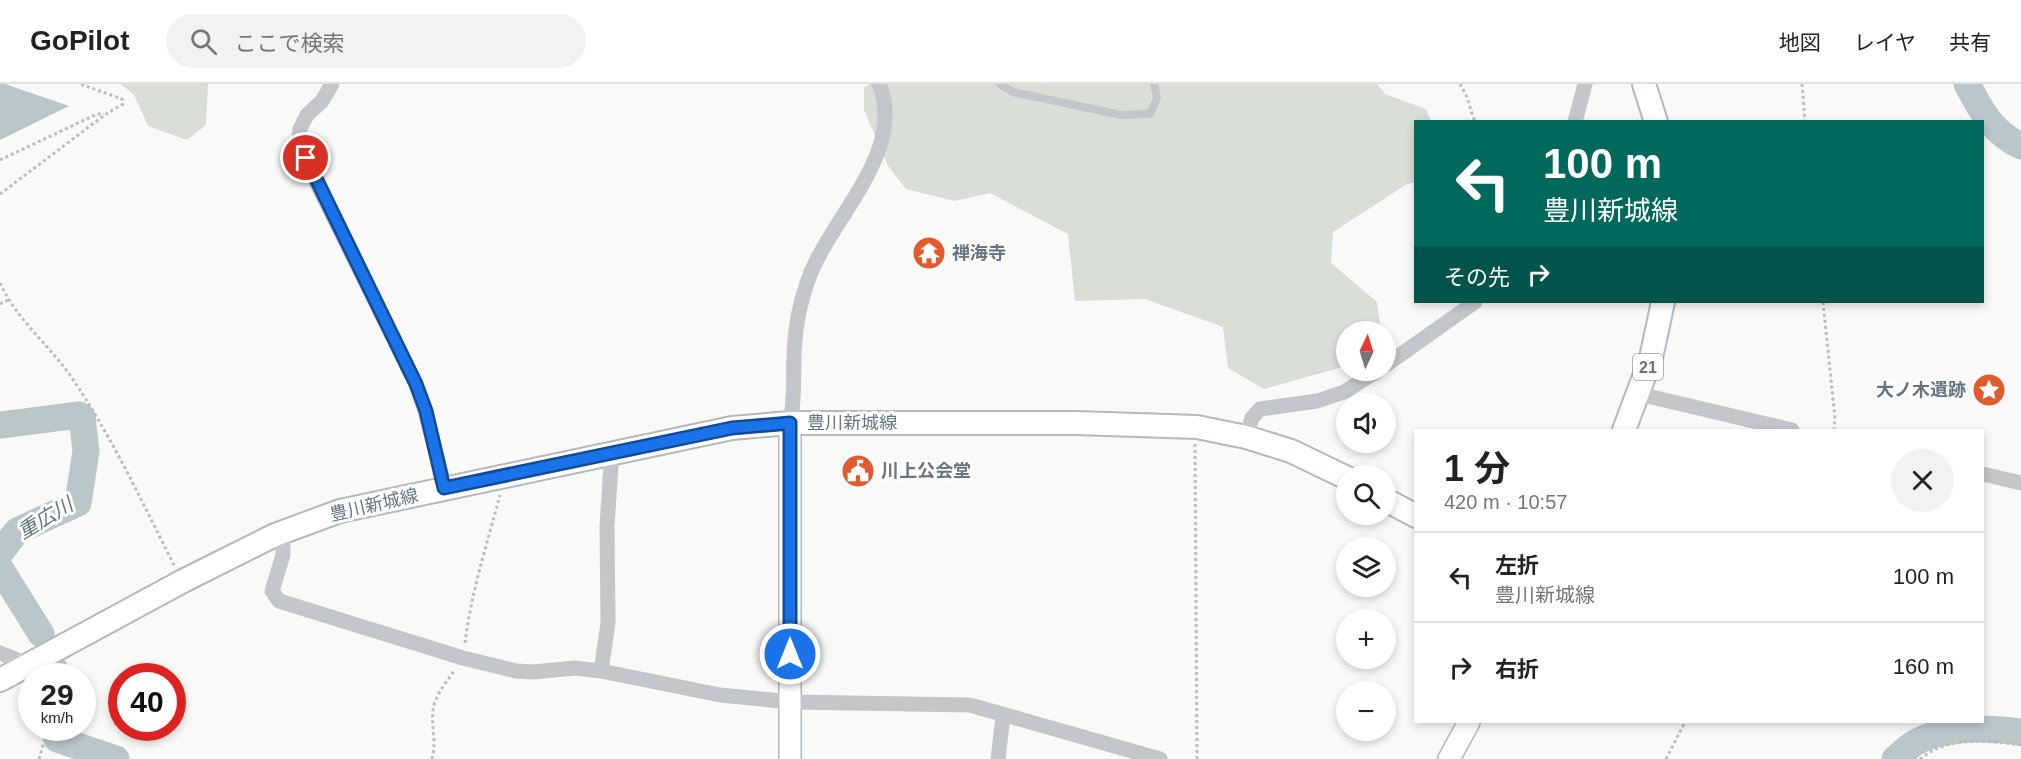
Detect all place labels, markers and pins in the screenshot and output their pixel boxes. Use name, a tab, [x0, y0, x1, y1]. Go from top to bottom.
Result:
pin	[280, 132, 331, 183]
temple icon: 禅海寺	[911, 235, 947, 271]
place label: 禅海寺	[952, 243, 1006, 263]
place icon: 大ノ木遺跡	[1971, 372, 2007, 408]
place label: 大ノ木遺跡	[1876, 380, 1966, 400]
public building icon: 川上公会堂	[840, 453, 876, 489]
place label: 川上公会堂	[881, 461, 971, 481]

